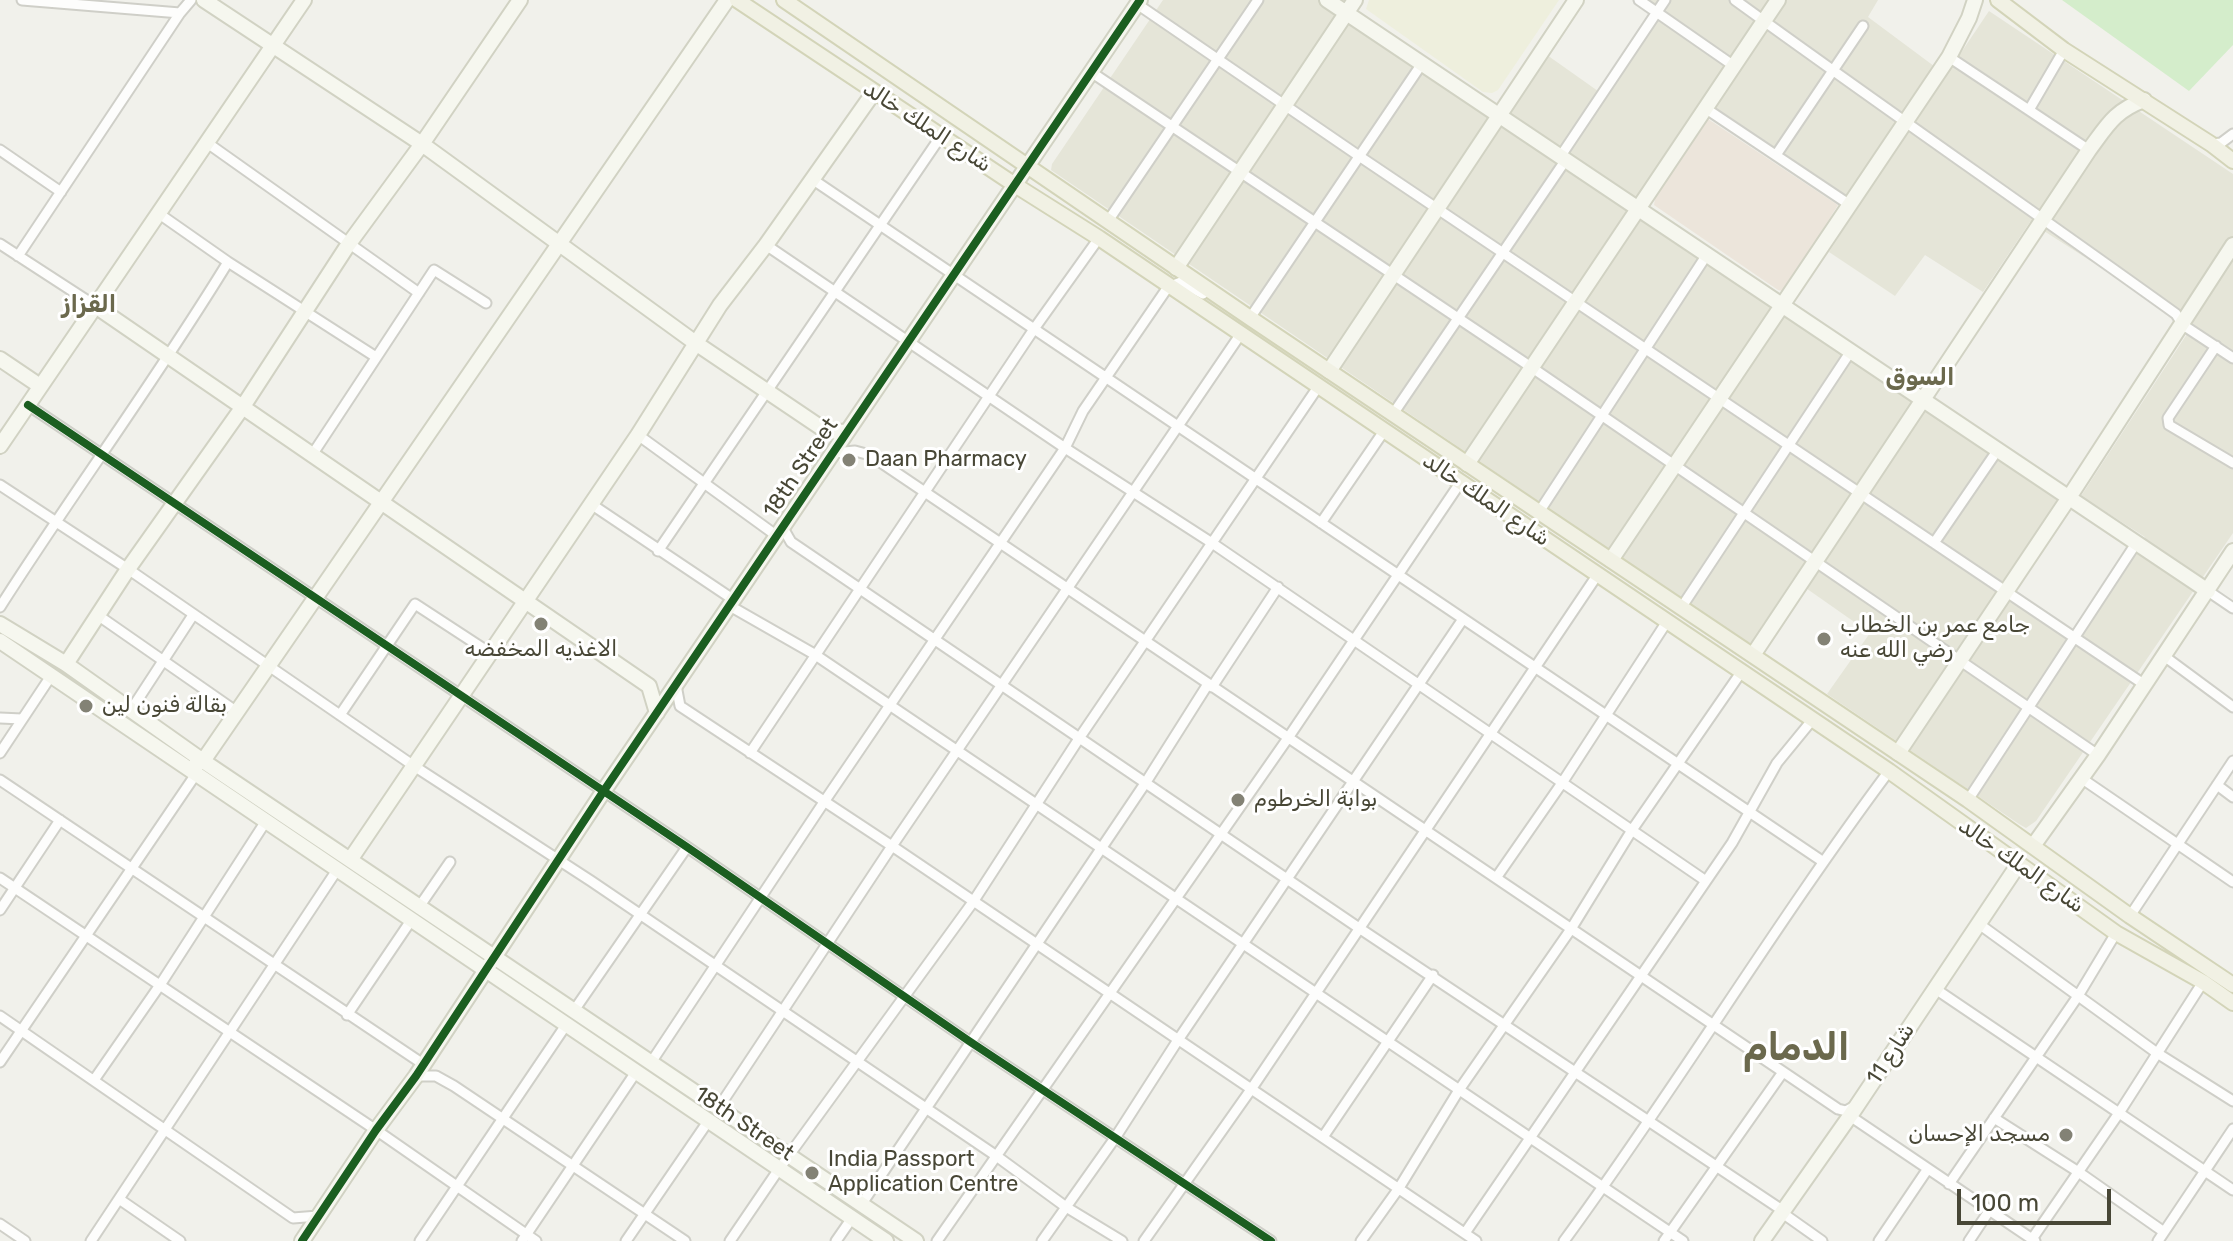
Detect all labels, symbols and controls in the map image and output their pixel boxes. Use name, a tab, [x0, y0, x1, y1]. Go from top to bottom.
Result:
street label: شارع الملك خالد	[858, 76, 996, 178]
district label: القزاز	[62, 291, 116, 319]
district label: السوق	[1886, 364, 1954, 392]
street label: 18th Street	[758, 413, 844, 523]
place label: Daan Pharmacy	[865, 447, 1027, 473]
street label: شارع الملك خالد	[1417, 448, 1555, 552]
marker: Daan Pharmacy	[840, 451, 858, 469]
place label: جامع عمر بن الخطاب رضي الله عنه	[1840, 613, 2030, 664]
marker: الاغذيه المخفضه	[532, 615, 550, 633]
marker: جامع عمر بن الخطاب رضي الله عنه	[1815, 630, 1833, 648]
place label: الاغذيه المخفضه	[465, 637, 617, 663]
place label: بقالة فنون لين	[102, 693, 227, 719]
marker: بقالة فنون لين	[77, 697, 95, 715]
place label: بوابة الخرطوم	[1254, 787, 1377, 813]
marker: بوابة الخرطوم	[1229, 791, 1247, 809]
street label: شارع الملك خالد	[1953, 813, 2089, 919]
street label: شارع 11	[1861, 1018, 1921, 1090]
district label: الدمام	[1742, 1026, 1850, 1072]
street label: 18th Street	[689, 1081, 799, 1167]
place label: مسجد الإحسان	[1908, 1122, 2050, 1148]
marker: مسجد الإحسان	[2057, 1126, 2075, 1144]
place label: India Passport Application Centre	[828, 1147, 1018, 1198]
marker: India Passport Application Centre	[803, 1164, 821, 1182]
scale bar	[1961, 1173, 2115, 1223]
text: 100 m	[1971, 1189, 2039, 1217]

